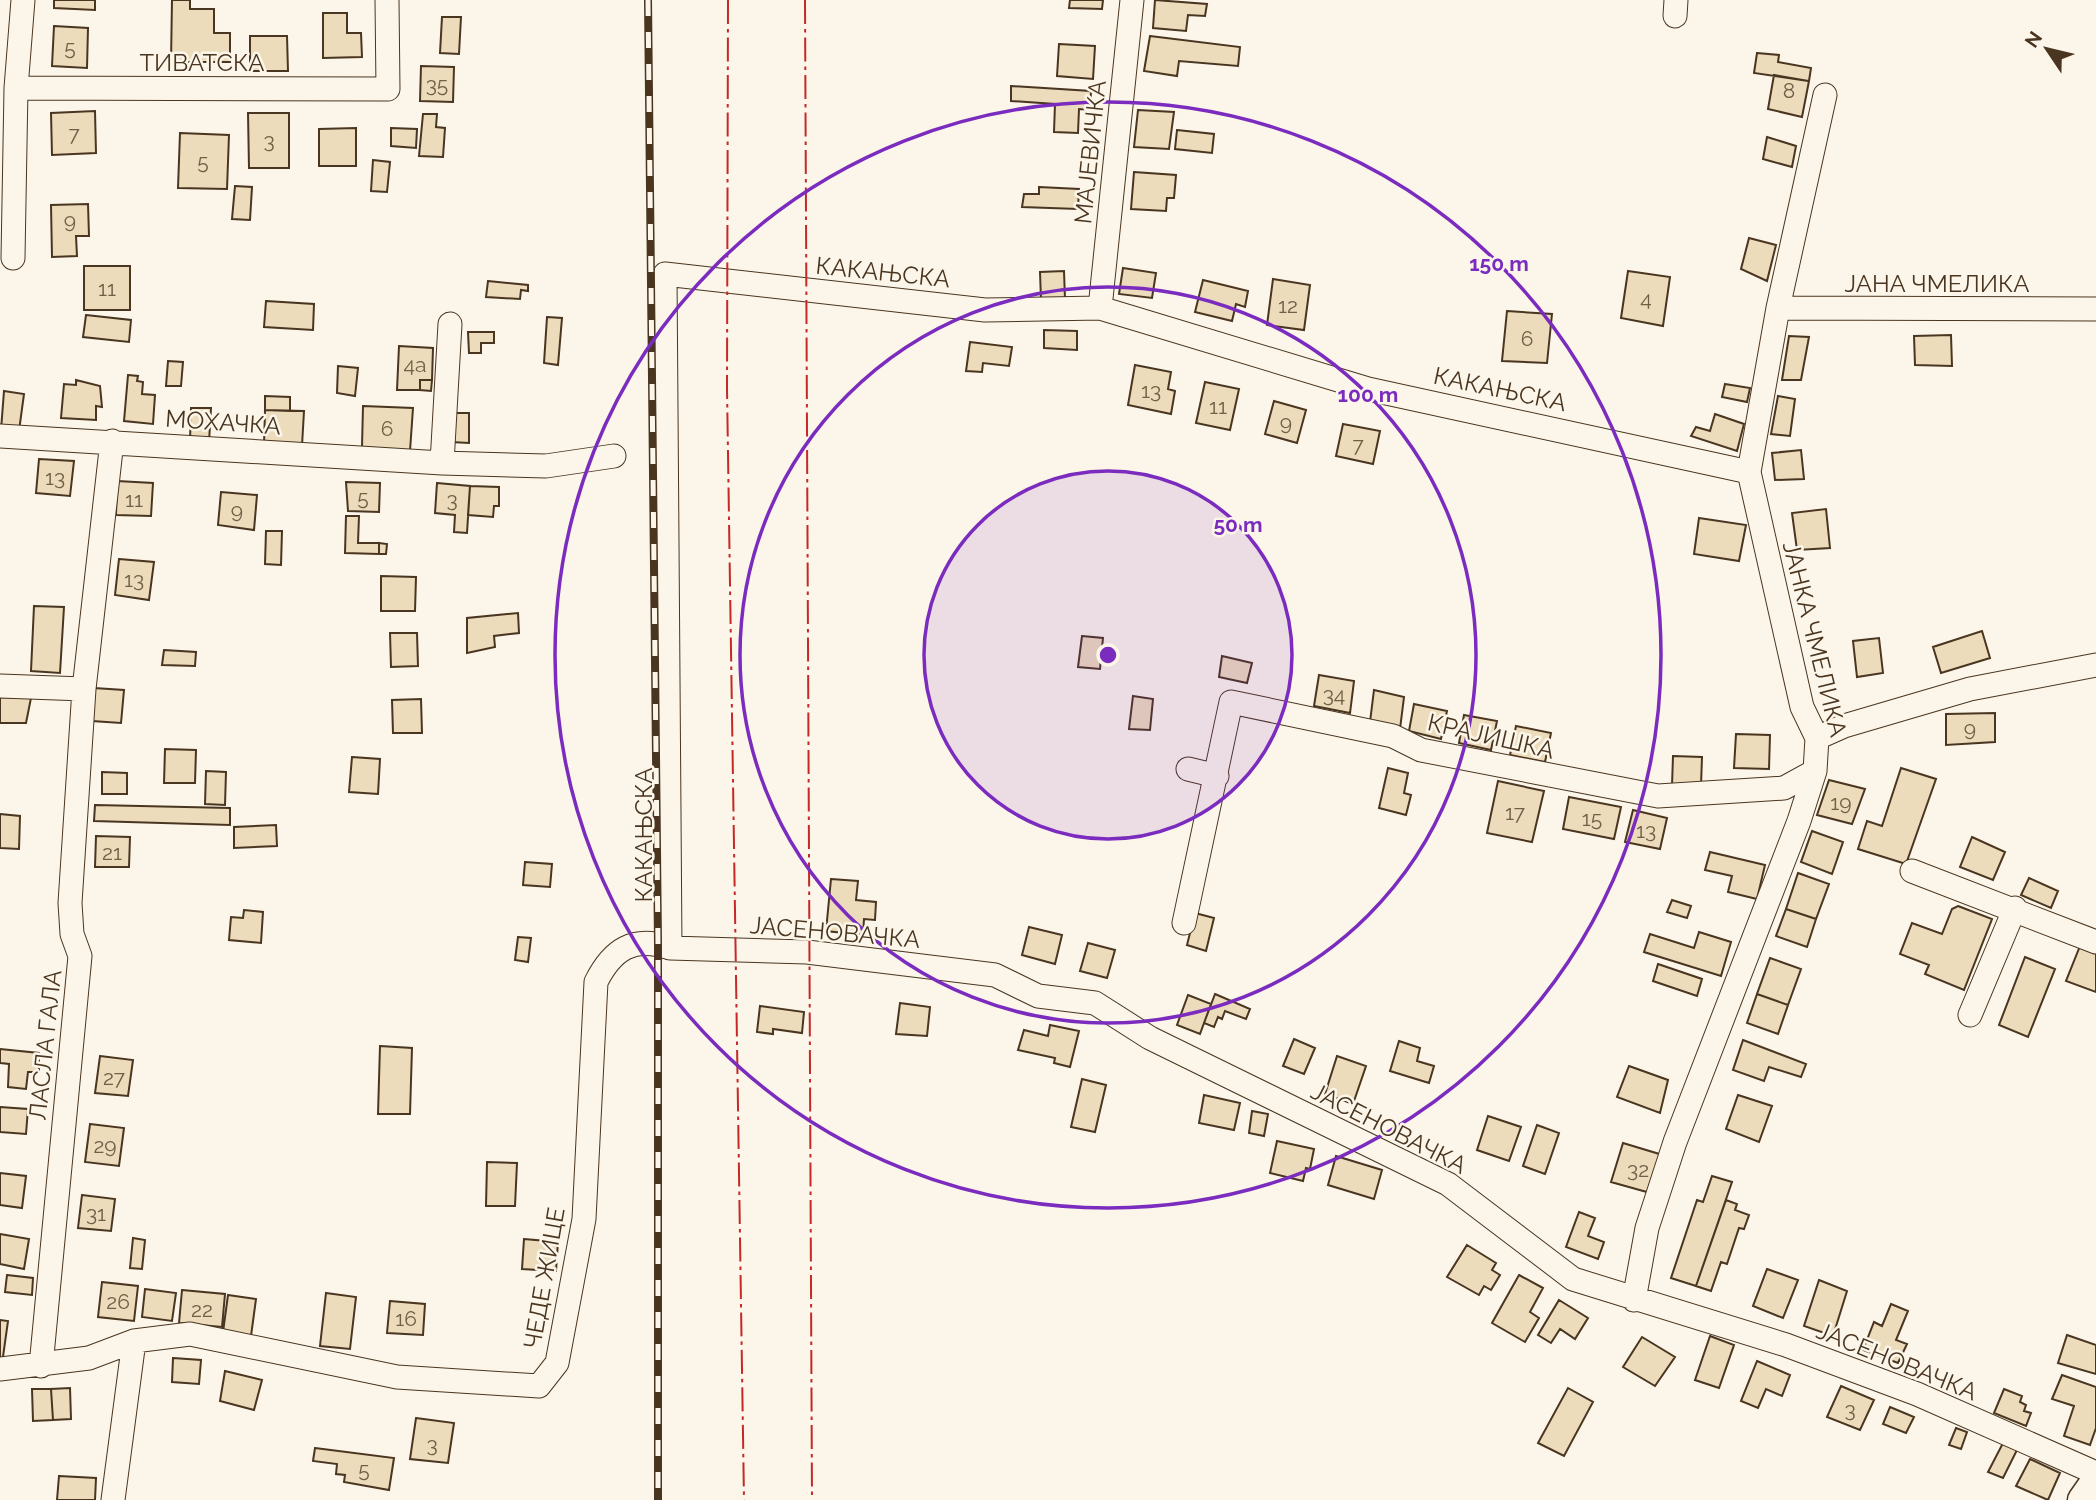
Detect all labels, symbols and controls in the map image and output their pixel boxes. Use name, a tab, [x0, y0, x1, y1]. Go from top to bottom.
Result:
north arrow	[2012, 14, 2082, 84]
text: N	[2020, 27, 2046, 51]
house number: 5	[64, 35, 76, 60]
street label: ТИВАТСКА	[139, 48, 265, 77]
house number: 35	[426, 72, 448, 97]
house number: 8	[1783, 78, 1795, 103]
street label: МАЈЕВИЧКА	[1068, 79, 1112, 225]
house number: 7	[68, 121, 80, 146]
house number: 3	[263, 128, 275, 153]
house number: 5	[197, 149, 209, 174]
house number: 9	[64, 208, 76, 233]
street label: КАКАЊСКА	[814, 251, 952, 293]
text: 150 m	[1469, 251, 1529, 276]
street label: ЈАНА ЧМЕЛИКА	[1845, 269, 2029, 298]
house number: 11	[98, 276, 116, 301]
house number: 4	[1640, 286, 1652, 311]
house number: 12	[1278, 293, 1298, 318]
house number: 6	[1521, 326, 1533, 351]
house number: 4a	[404, 352, 426, 377]
street label: КАКАЊСКА	[1431, 361, 1569, 417]
house number: 13	[1141, 378, 1161, 403]
text: 100 m	[1338, 382, 1398, 407]
house number: 11	[1209, 394, 1227, 419]
street label: МОХАЧКА	[164, 403, 282, 441]
house number: 9	[1280, 410, 1292, 435]
house number: 6	[381, 416, 393, 441]
house number: 7	[1352, 432, 1364, 457]
house number: 13	[45, 465, 65, 490]
house number: 5	[357, 485, 369, 510]
house number: 11	[125, 487, 143, 512]
house number: 3	[446, 487, 458, 512]
house number: 9	[231, 498, 243, 523]
text: 50 m	[1213, 512, 1263, 537]
street label: ЈАНКА ЧМЕЛИКА	[1777, 538, 1853, 740]
house number: 13	[124, 567, 144, 592]
centre of rings	[1096, 643, 1120, 667]
house number: 34	[1323, 682, 1345, 707]
street label: КРАЈИШКА	[1425, 707, 1557, 765]
house number: 9	[1964, 716, 1976, 741]
street label: КАКАЊСКА	[629, 768, 658, 902]
house number: 19	[1830, 790, 1852, 815]
house number: 17	[1505, 800, 1526, 825]
house number: 15	[1582, 806, 1602, 831]
house number: 13	[1636, 818, 1656, 843]
house number: 21	[102, 840, 122, 865]
street label: ЈАСЕНОВАЧКА	[749, 910, 921, 954]
street label: ЛАСЛА ГАЛА	[23, 968, 67, 1122]
house number: 27	[103, 1065, 126, 1090]
street label: ЈАСЕНОВАЧКА	[1306, 1076, 1472, 1180]
house number: 29	[93, 1133, 117, 1158]
house number: 32	[1627, 1157, 1649, 1182]
house number: 31	[86, 1201, 106, 1226]
street label: ЧЕДЕ ЖИЦЕ	[517, 1205, 571, 1351]
house number: 26	[106, 1289, 130, 1314]
house number: 22	[191, 1297, 213, 1322]
house number: 16	[395, 1306, 417, 1331]
street label: ЈАСЕНОВАЧКА	[1812, 1316, 1982, 1406]
house number: 3	[1844, 1397, 1856, 1422]
house number: 3	[426, 1432, 438, 1457]
house number: 5	[358, 1457, 370, 1482]

